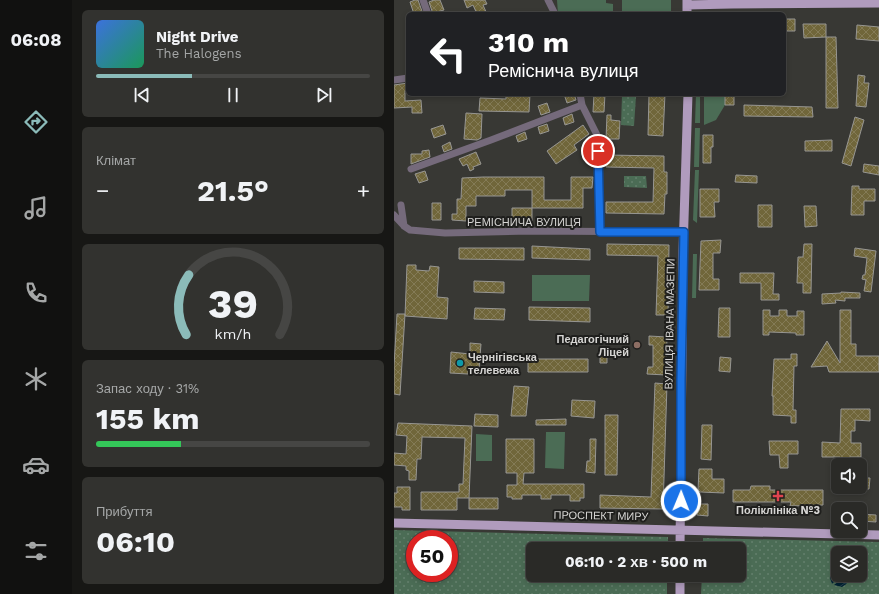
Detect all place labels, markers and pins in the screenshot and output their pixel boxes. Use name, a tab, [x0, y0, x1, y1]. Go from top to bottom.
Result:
pin	[581, 134, 615, 168]
place label: Педагогічний Ліцей	[557, 333, 629, 359]
marker: Педагогічний Ліцей	[632, 340, 642, 350]
place label: Чернігівська телевежа	[468, 351, 538, 377]
marker: Чернігівська телевежа	[455, 358, 465, 368]
marker: Поліклініка №3	[772, 490, 784, 502]
place label: Поліклініка №3	[736, 504, 820, 517]

